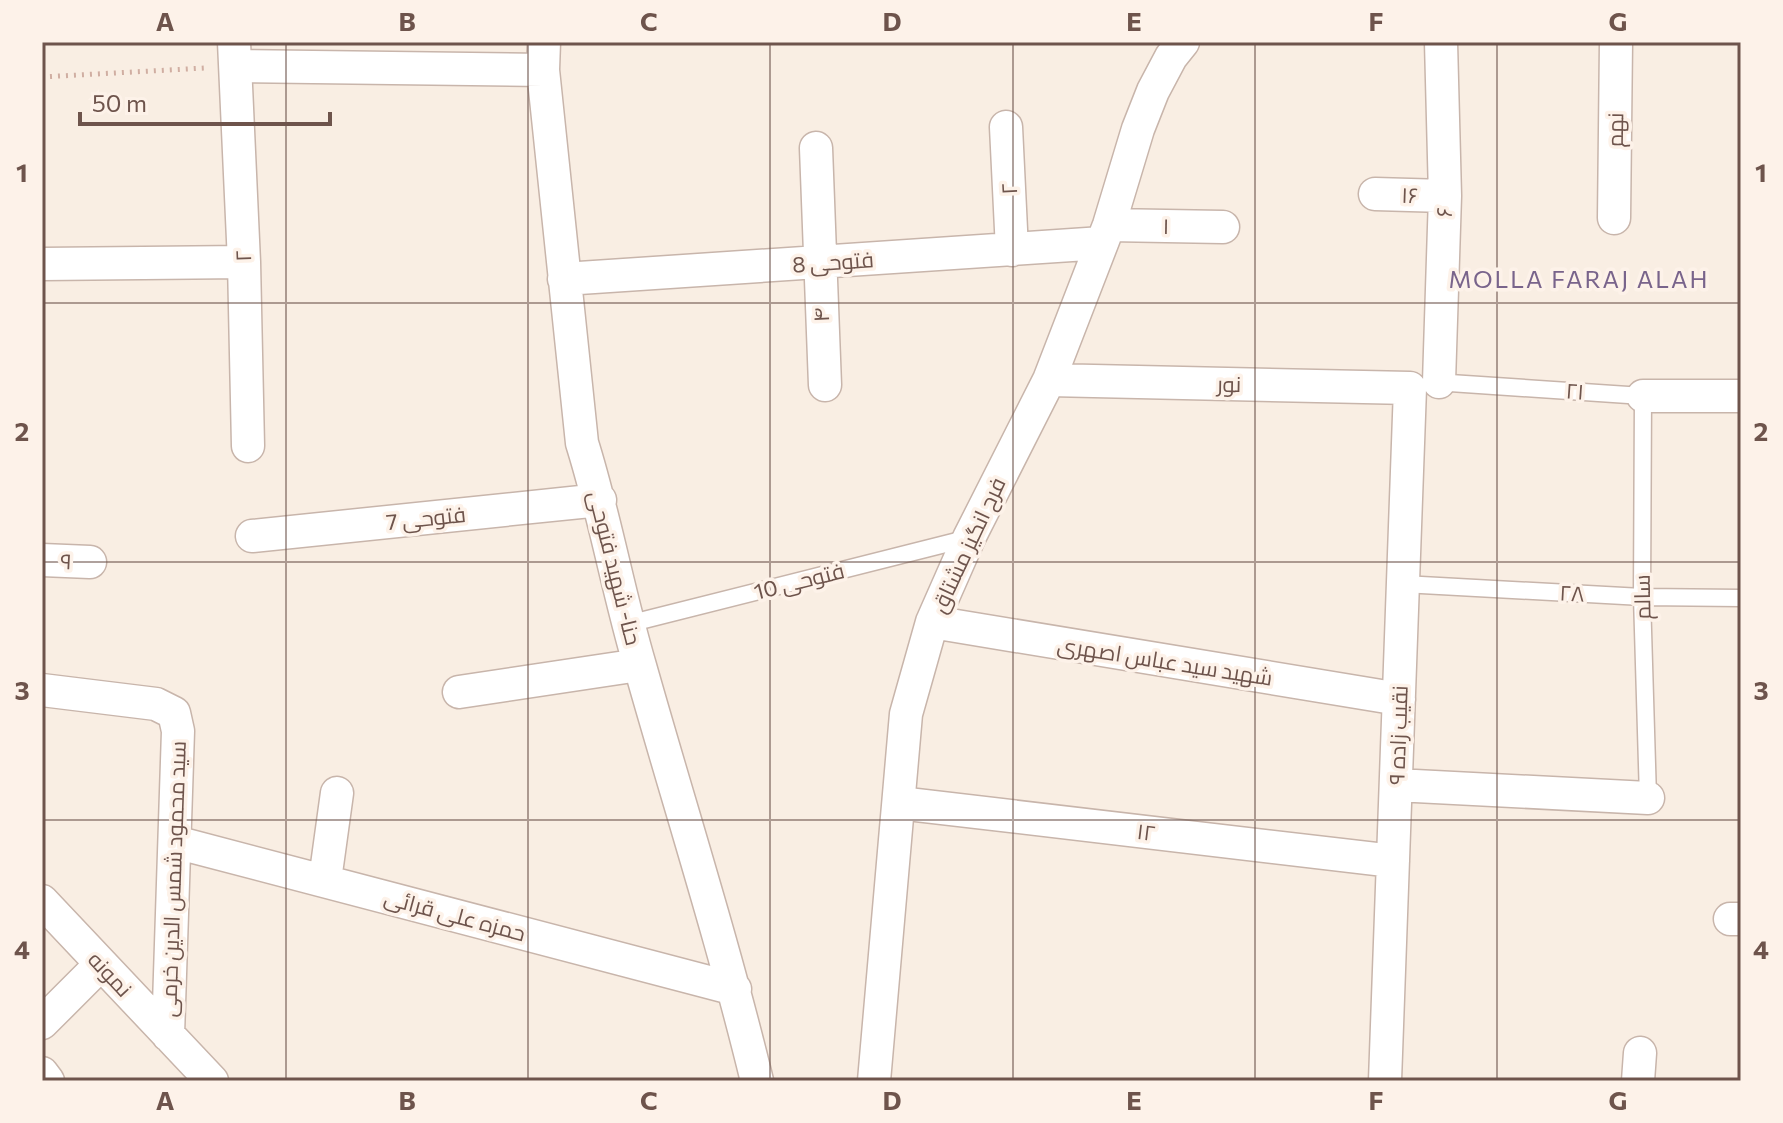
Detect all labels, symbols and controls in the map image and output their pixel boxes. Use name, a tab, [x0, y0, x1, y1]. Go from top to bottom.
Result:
text: A	[156, 5, 175, 36]
text: B	[398, 5, 416, 36]
text: C	[640, 5, 658, 36]
text: D	[882, 5, 902, 36]
text: E	[1126, 5, 1142, 36]
text: F	[1368, 5, 1384, 36]
text: G	[1609, 5, 1627, 36]
scale bar	[80, 76, 330, 126]
text: 50 m	[92, 88, 147, 117]
street label: نهم	[1601, 112, 1631, 148]
text: 1	[16, 156, 28, 187]
text: 1	[1755, 156, 1767, 187]
street label: ۱۶	[1401, 181, 1419, 208]
street label: ۲	[995, 183, 1022, 196]
street label: ۶	[1430, 206, 1457, 218]
street label: ۱	[1162, 212, 1170, 239]
street label: فتوحی 8	[791, 245, 875, 279]
street label: ۲	[229, 250, 256, 262]
district label: MOLLA FARAJ ALAH	[1448, 264, 1710, 293]
street label: ۴	[807, 307, 834, 323]
street label: نور	[1215, 370, 1241, 397]
street label: ۲۱	[1565, 376, 1585, 405]
text: 2	[15, 415, 29, 446]
text: 2	[1754, 415, 1768, 446]
street label: فرح انگیز مشتاق	[924, 473, 1013, 618]
street label: حنا- شهید فتوحی	[582, 488, 648, 648]
street label: فتوحی 7	[385, 500, 467, 536]
street label: ۹	[60, 547, 72, 574]
street label: فتوحی 10	[751, 556, 847, 606]
street label: سالم	[1628, 574, 1658, 620]
street label: ۲۸	[1559, 578, 1585, 607]
street label: شهید سید عباس اصهری	[1055, 630, 1275, 692]
text: 3	[14, 674, 30, 705]
text: 3	[1753, 674, 1769, 705]
street label: نقیب زاده ۹	[1382, 685, 1413, 785]
street label: سید محمود شمس الدین خرمی	[154, 740, 192, 1018]
street label: ۱۲	[1135, 817, 1157, 846]
street label: حمزه علی قرائی	[381, 883, 529, 947]
text: 4	[14, 933, 30, 964]
text: 4	[1753, 933, 1769, 964]
street label: نمونه	[83, 945, 138, 1002]
text: A	[156, 1084, 175, 1115]
text: B	[398, 1084, 416, 1115]
text: C	[640, 1084, 658, 1115]
text: D	[882, 1084, 902, 1115]
text: E	[1126, 1084, 1142, 1115]
text: F	[1368, 1084, 1384, 1115]
text: G	[1609, 1084, 1627, 1115]

